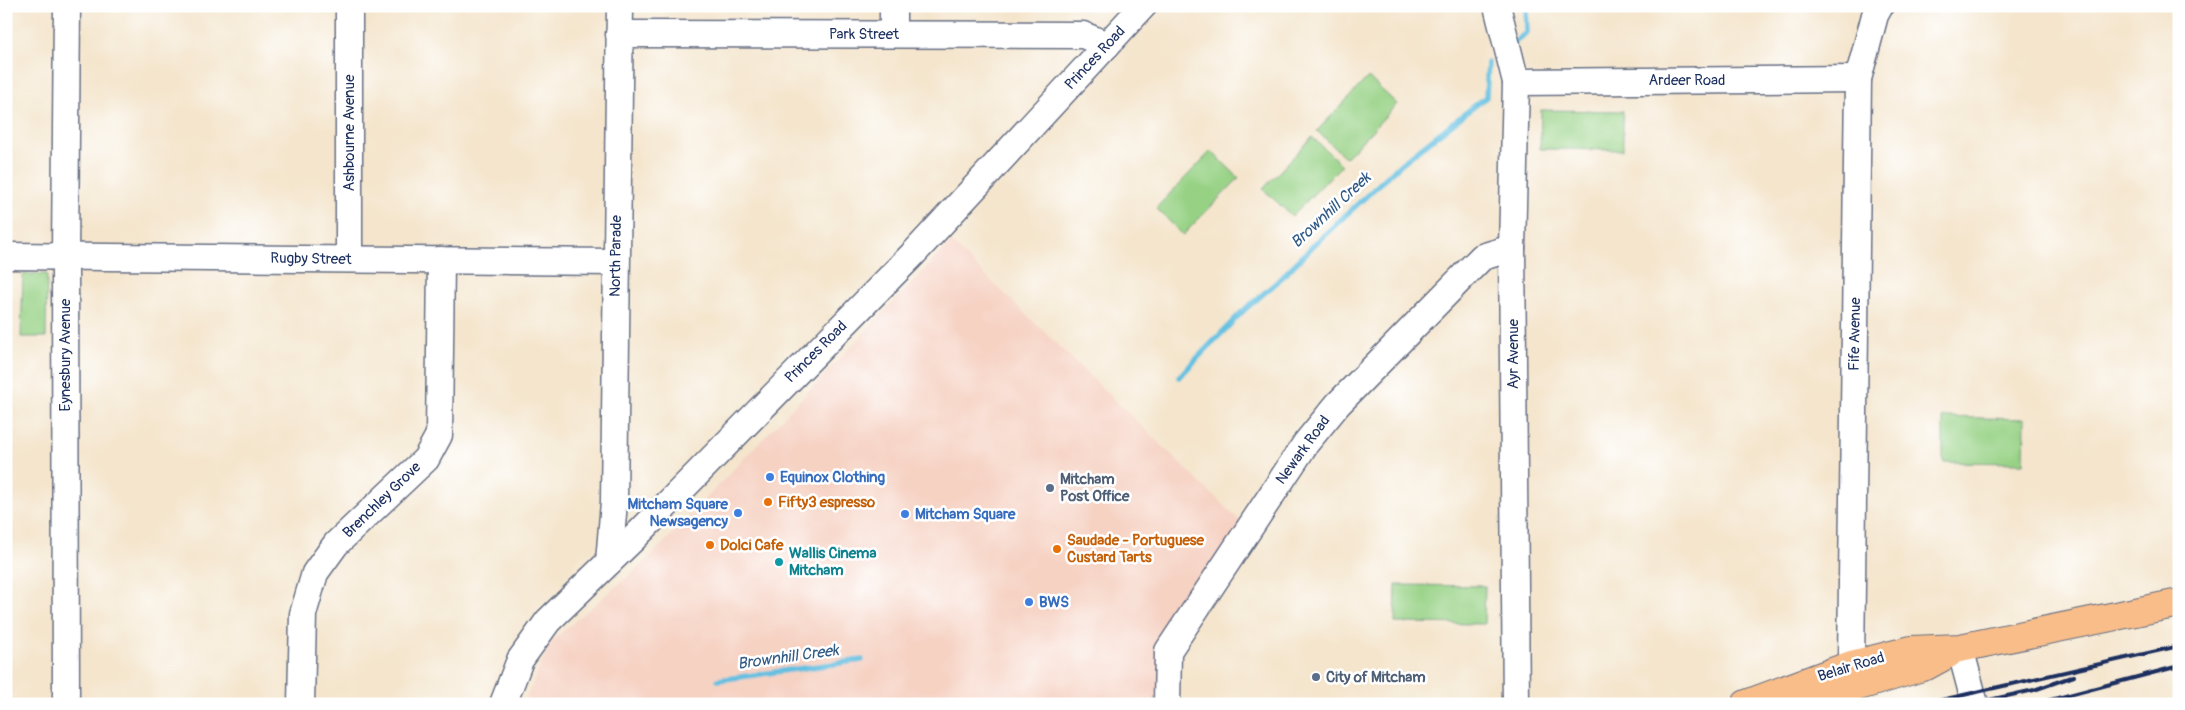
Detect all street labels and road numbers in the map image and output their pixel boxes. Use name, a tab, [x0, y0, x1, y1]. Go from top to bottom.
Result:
street label: Princes Road	[1061, 22, 1129, 94]
street label: Park Street	[829, 25, 900, 44]
street label: Ardeer Road	[1649, 71, 1725, 90]
street label: Ashbourne Avenue	[340, 74, 359, 192]
street label: North Parade	[606, 214, 626, 297]
street label: Rugby Street	[270, 249, 353, 269]
street label: Fife Avenue	[1845, 296, 1865, 371]
street label: Eynesbury Avenue	[56, 298, 75, 411]
street label: Princes Road	[781, 317, 851, 387]
street label: Ayr Avenue	[1504, 318, 1523, 389]
street label: Newark Road	[1272, 412, 1334, 488]
street label: Brenchley Grove	[339, 457, 426, 542]
street label: Belair Road	[1815, 648, 1887, 686]

